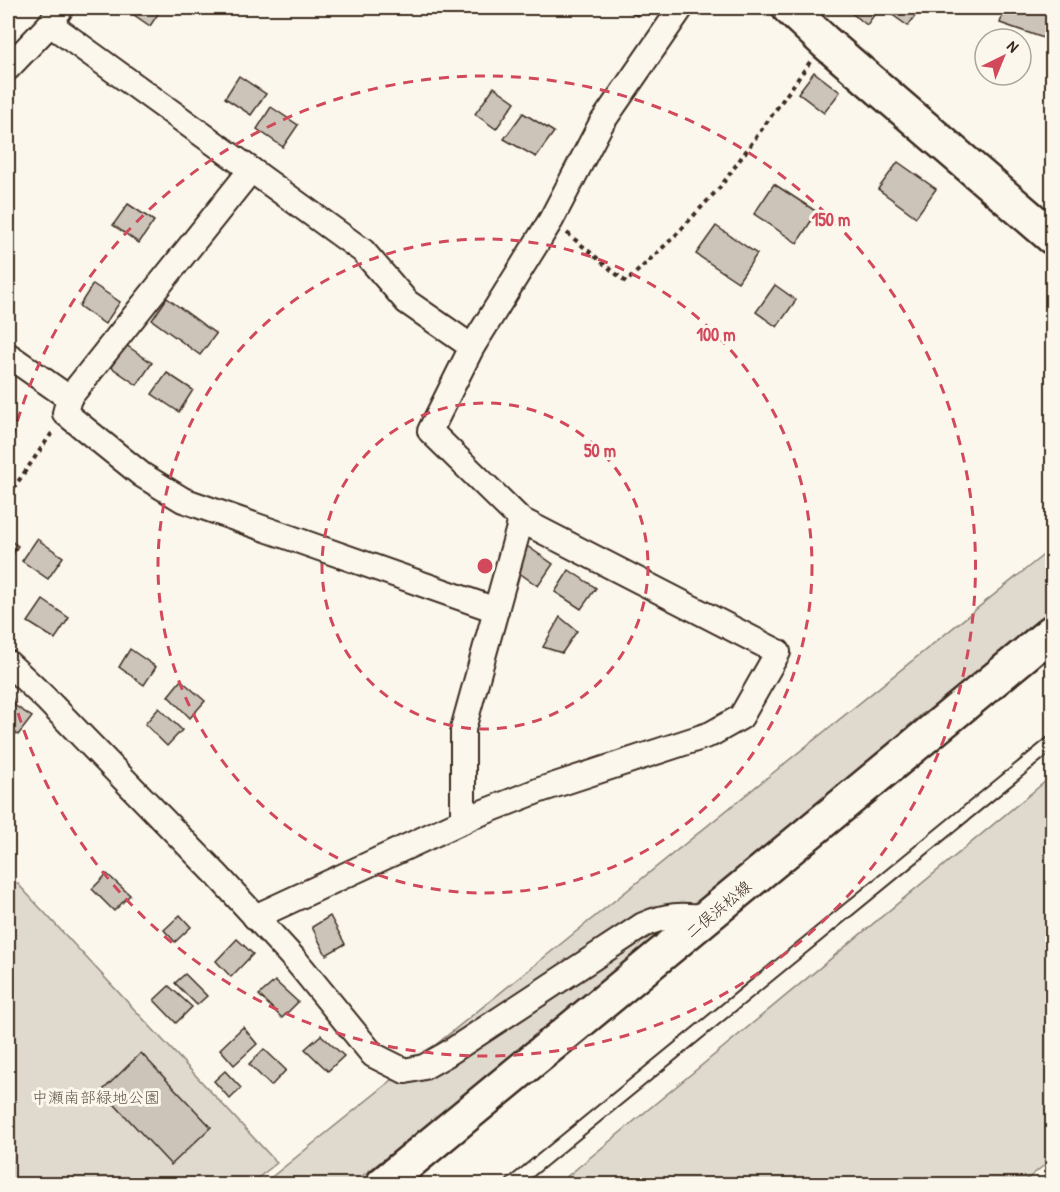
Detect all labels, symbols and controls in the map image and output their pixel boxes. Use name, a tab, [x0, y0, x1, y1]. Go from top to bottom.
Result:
north arrow	[973, 27, 1033, 87]
text: N	[1003, 35, 1024, 57]
text: 150 m	[812, 207, 850, 232]
text: 100 m	[696, 322, 736, 347]
text: 50 m	[584, 438, 616, 463]
centre of rings	[475, 556, 495, 576]
street label: 二俣浜松線	[680, 875, 756, 943]
park label: 中瀬南部緑地公園	[32, 1086, 160, 1108]

